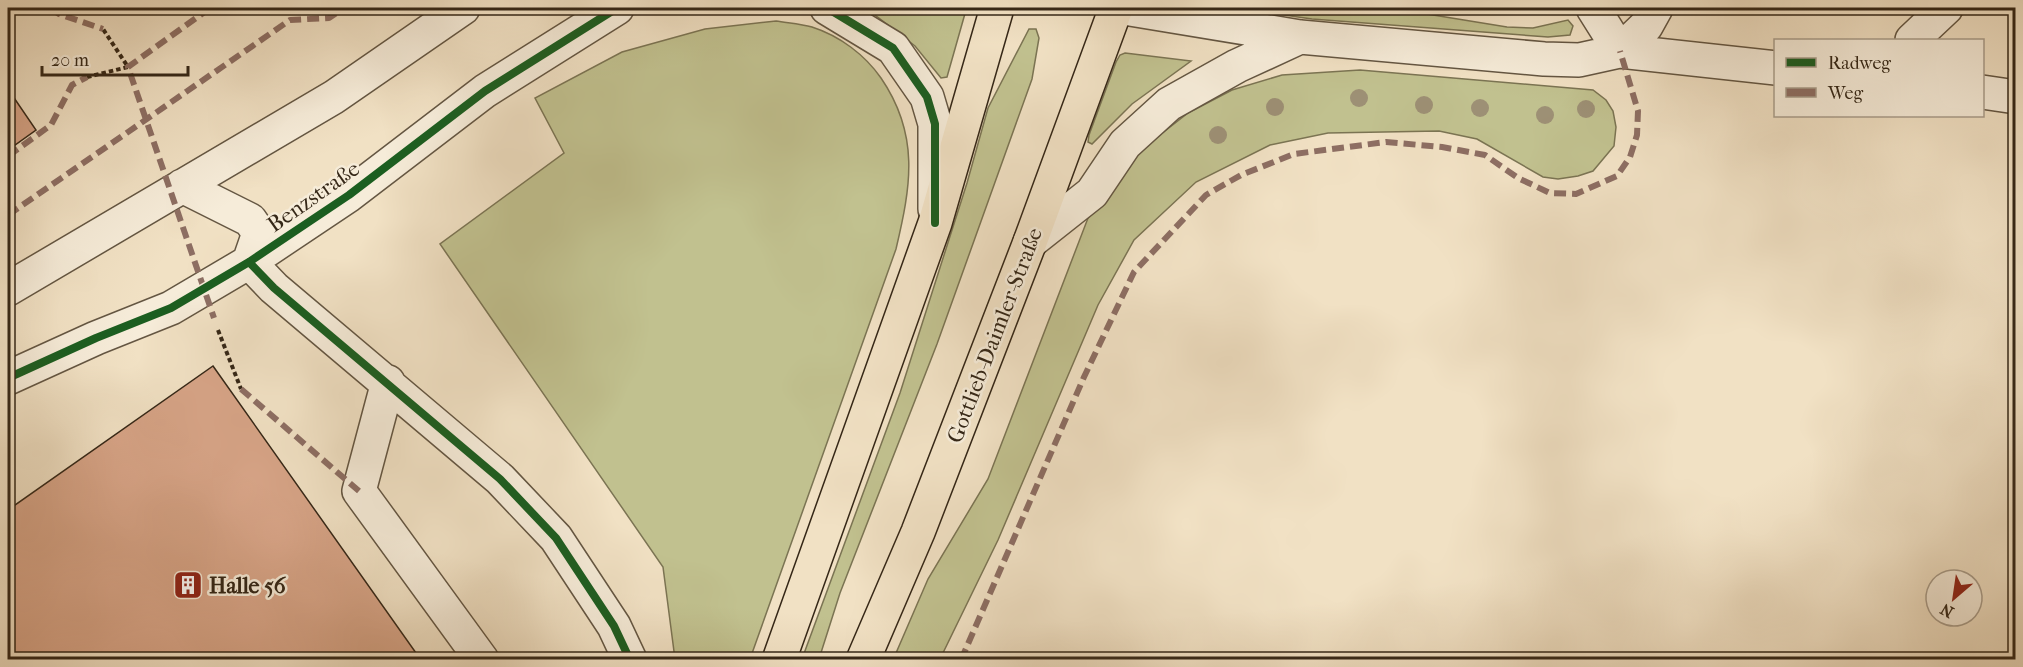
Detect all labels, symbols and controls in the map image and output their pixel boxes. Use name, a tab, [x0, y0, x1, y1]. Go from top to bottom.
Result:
scale bar	[42, 39, 188, 77]
legend	[1774, 39, 1984, 117]
text: 20 m	[51, 50, 89, 71]
text: Radweg	[1828, 53, 1891, 74]
text: Weg	[1827, 83, 1863, 104]
street label: Benzstraße	[263, 156, 365, 238]
street label: Gottlieb-Daimler-Straße	[942, 224, 1048, 447]
north arrow	[1924, 568, 1984, 628]
building icon: Halle 56	[172, 569, 204, 601]
place label: Halle 56	[209, 573, 287, 599]
text: N	[1936, 599, 1957, 622]

